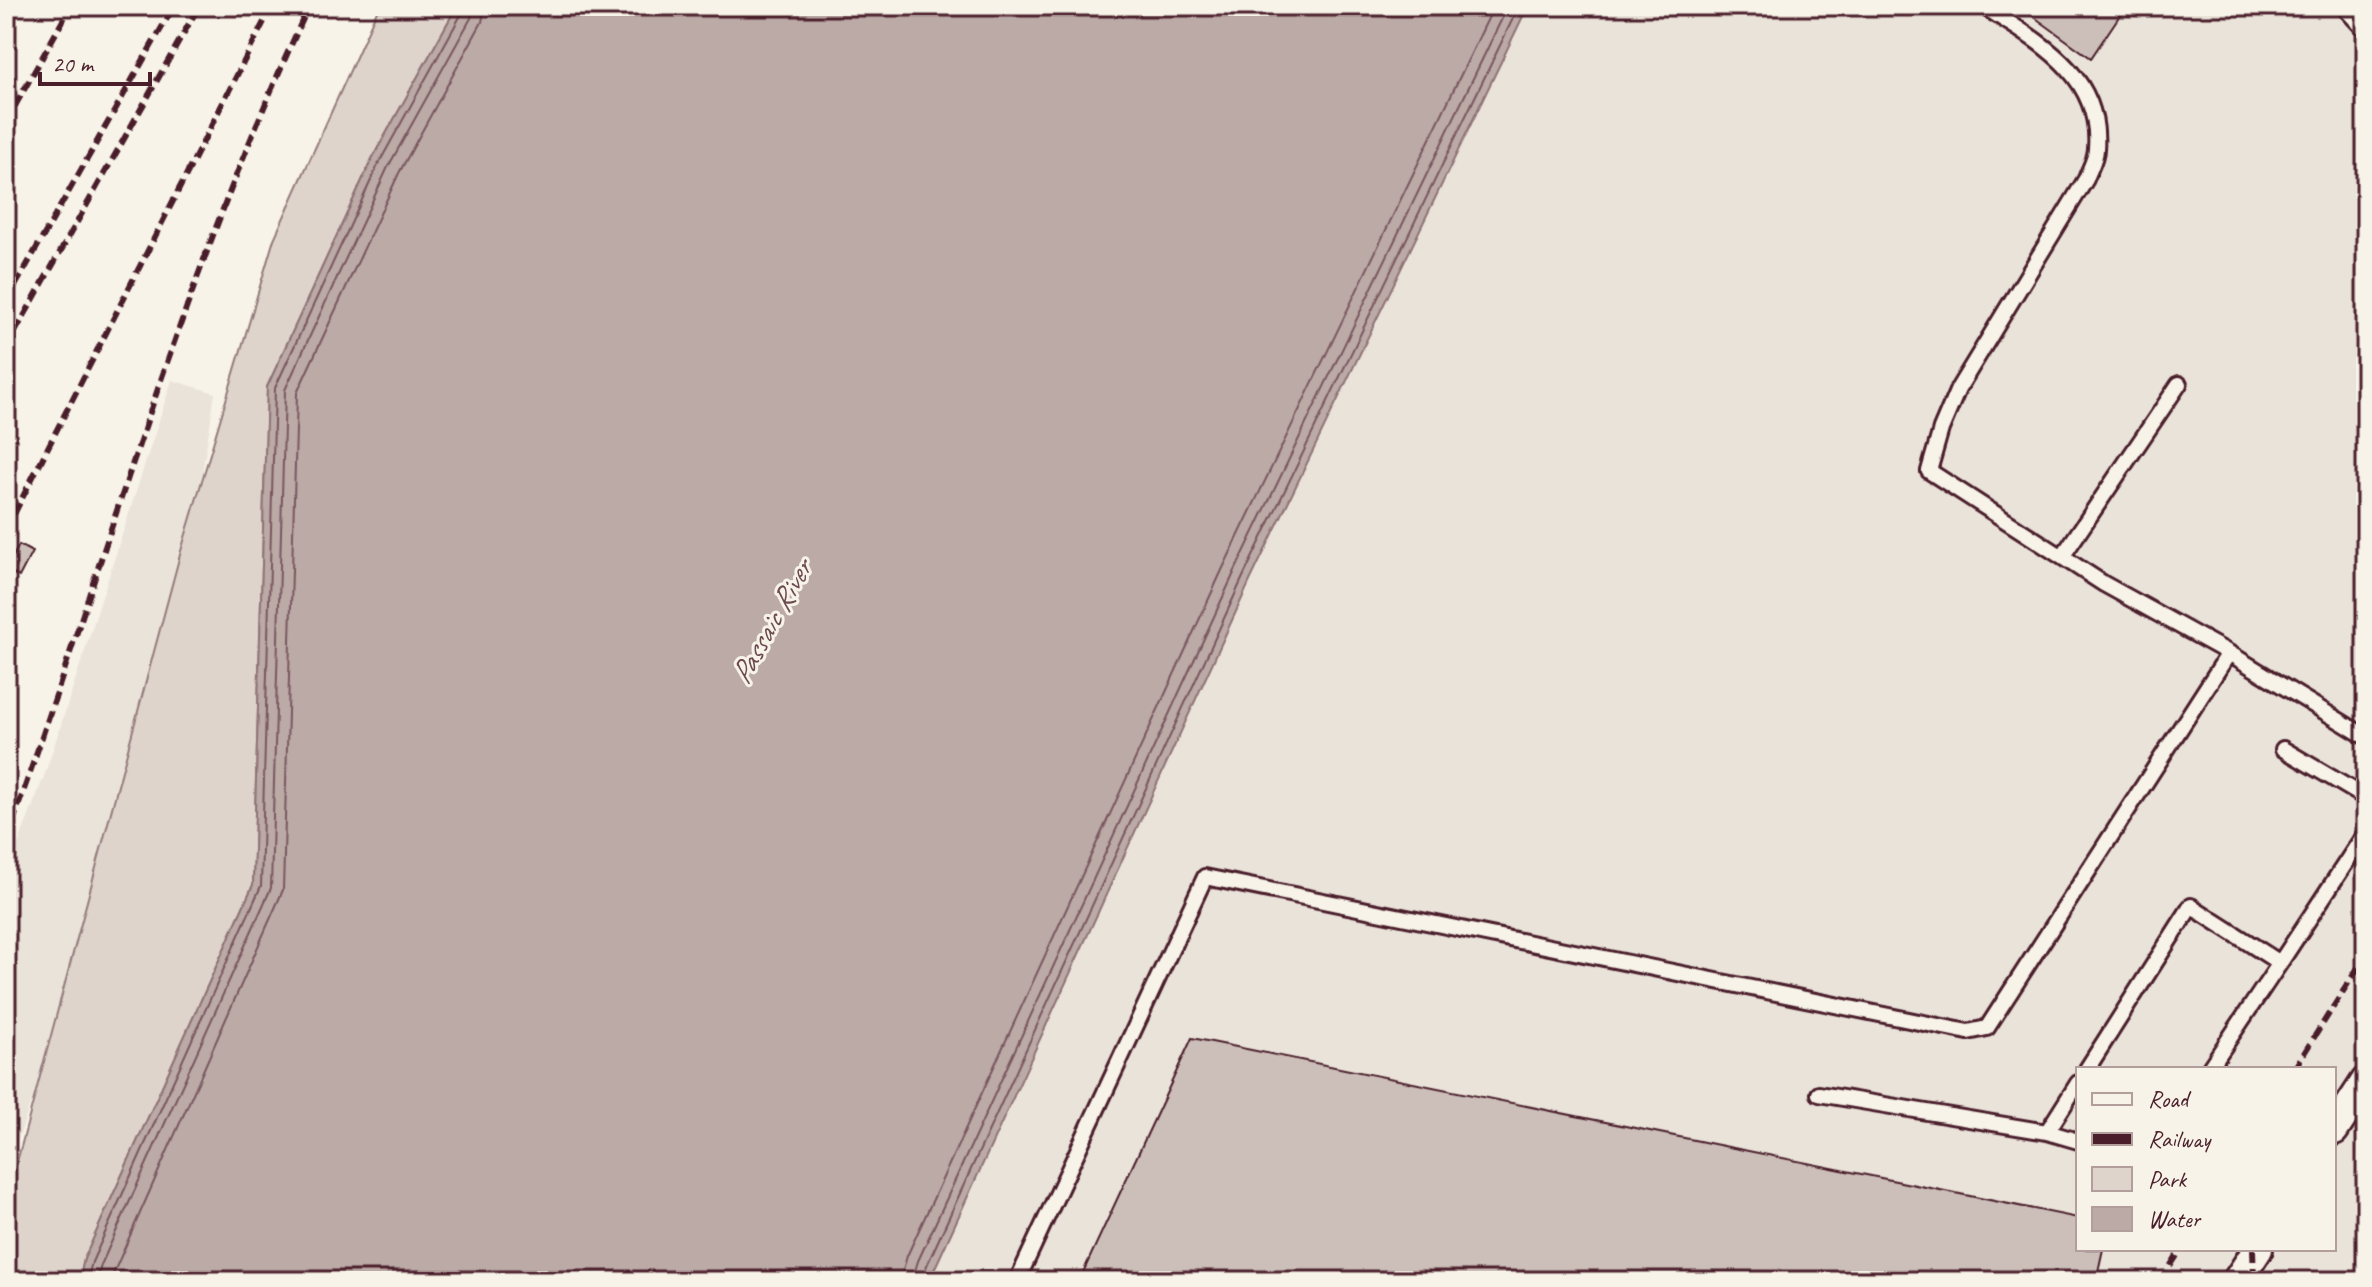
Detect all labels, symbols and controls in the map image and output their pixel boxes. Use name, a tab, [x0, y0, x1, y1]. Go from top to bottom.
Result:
scale bar	[40, 36, 150, 86]
text: 20 m	[52, 49, 95, 79]
water label: Passaic River	[722, 550, 822, 690]
legend	[2076, 1067, 2336, 1251]
text: Road	[2148, 1084, 2192, 1114]
text: Railway	[2148, 1124, 2212, 1154]
text: Park	[2148, 1164, 2188, 1194]
text: Water	[2148, 1204, 2203, 1234]

